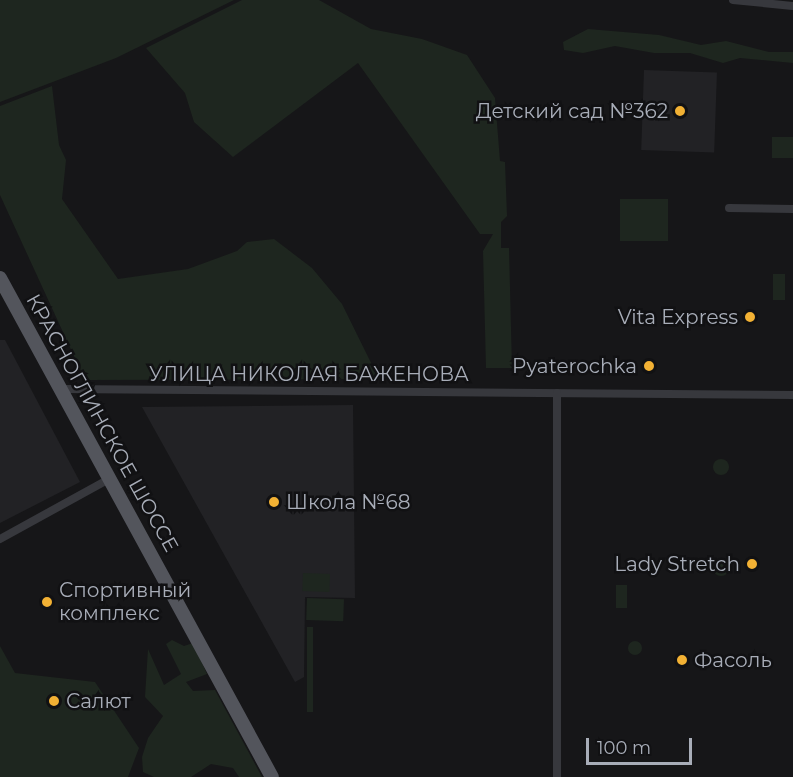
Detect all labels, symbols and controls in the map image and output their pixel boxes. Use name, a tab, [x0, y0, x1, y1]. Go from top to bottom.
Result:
place label: Детский сад №362	[476, 99, 668, 123]
marker: Детский сад №362	[673, 104, 687, 118]
street label: КРАСНОГЛИНСКОЕ ШОССЕ	[21, 290, 183, 556]
place label: Vita Express	[618, 305, 738, 329]
marker: Vita Express	[743, 310, 757, 324]
place label: Pyaterochka	[512, 354, 637, 378]
marker: Pyaterochka	[642, 359, 656, 373]
street label: УЛИЦА НИКОЛАЯ БАЖЕНОВА	[149, 362, 469, 386]
place label: Школа №68	[286, 490, 410, 514]
marker: Школа №68	[267, 495, 281, 509]
place label: Lady Stretch	[614, 552, 740, 576]
marker: Lady Stretch	[745, 557, 759, 571]
place label: Спортивный комплекс	[59, 578, 191, 625]
marker: Спортивный комплекс	[40, 595, 54, 609]
place label: Фасоль	[694, 648, 772, 672]
marker: Фасоль	[675, 653, 689, 667]
place label: Салют	[66, 689, 131, 713]
marker: Салют	[47, 694, 61, 708]
scale bar	[589, 726, 696, 764]
text: 100 m	[597, 737, 651, 759]

